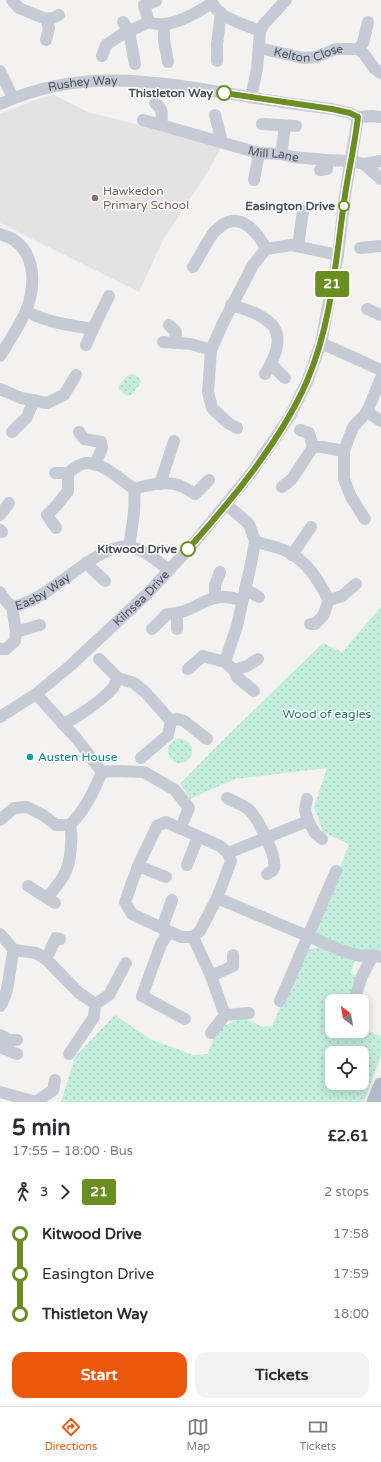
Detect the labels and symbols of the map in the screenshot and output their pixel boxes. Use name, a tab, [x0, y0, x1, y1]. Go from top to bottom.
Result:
street label: Kelton Close	[272, 42, 343, 65]
street label: Rushey Way	[47, 73, 118, 94]
marker: Thistleton Way	[216, 85, 232, 101]
place label: Thistleton Way	[127, 86, 214, 101]
street label: Mill Lane	[246, 143, 300, 165]
place label: Hawkedon Primary School	[103, 184, 189, 212]
marker: Hawkedon Primary School	[90, 193, 100, 203]
place label: Easington Drive	[245, 199, 335, 214]
marker: Easington Drive	[338, 200, 350, 212]
line badge: 21	[314, 271, 350, 297]
marker: Kitwood Drive	[180, 541, 196, 557]
place label: Kitwood Drive	[97, 542, 177, 556]
street label: Kilnsea Drive	[110, 567, 172, 629]
street label: Easby Way	[13, 570, 73, 613]
park label: Wood of eagles	[283, 707, 371, 721]
place label: Austen House	[38, 750, 118, 764]
marker: Austen House	[25, 752, 35, 762]
north arrow	[325, 994, 369, 1038]

